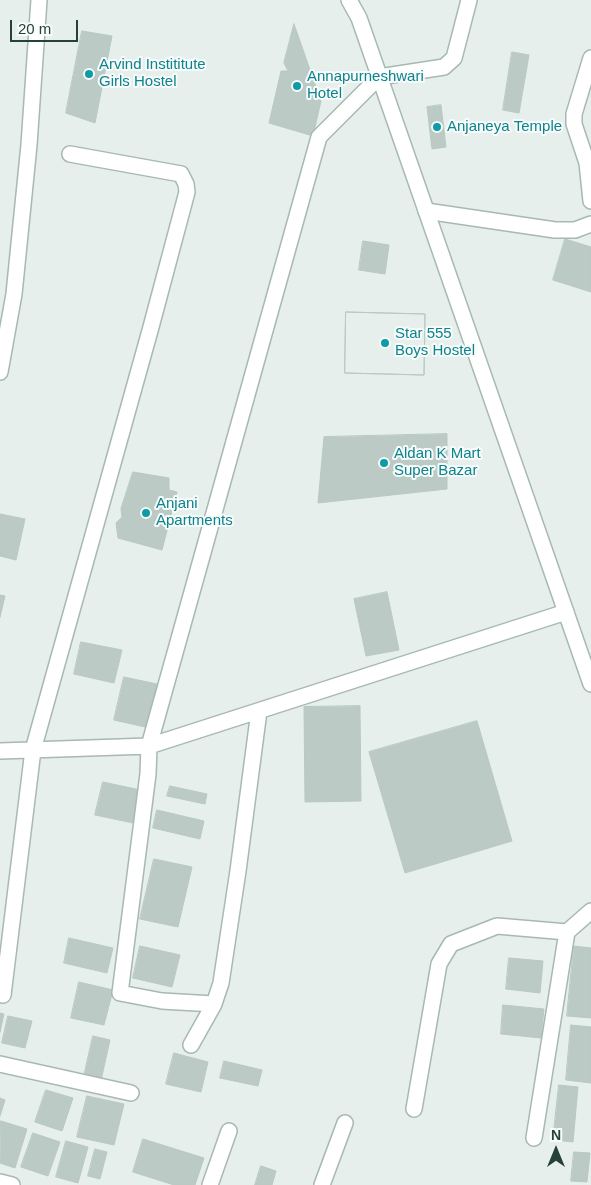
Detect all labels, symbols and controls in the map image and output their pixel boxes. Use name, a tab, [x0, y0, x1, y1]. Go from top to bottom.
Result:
scale bar	[12, 10, 80, 42]
text: 20 m	[18, 20, 51, 37]
place label: Arvind Instititute Girls Hostel	[99, 56, 206, 91]
marker: Arvind Instititute Girls Hostel	[83, 68, 95, 80]
place label: Annapurneshwari Hotel	[307, 68, 424, 103]
marker: Annapurneshwari Hotel	[291, 80, 303, 92]
place label: Anjaneya Temple	[447, 118, 562, 136]
marker: Anjaneya Temple	[431, 121, 443, 133]
place label: Star 555 Boys Hostel	[395, 325, 475, 360]
marker: Star 555 Boys Hostel	[379, 337, 391, 349]
place label: Aldan K Mart Super Bazar	[394, 445, 481, 480]
marker: Aldan K Mart Super Bazar	[378, 457, 390, 469]
place label: Anjani Apartments	[156, 495, 233, 530]
marker: Anjani Apartments	[140, 507, 152, 519]
north arrow	[531, 1125, 581, 1175]
text: N	[551, 1127, 561, 1143]

